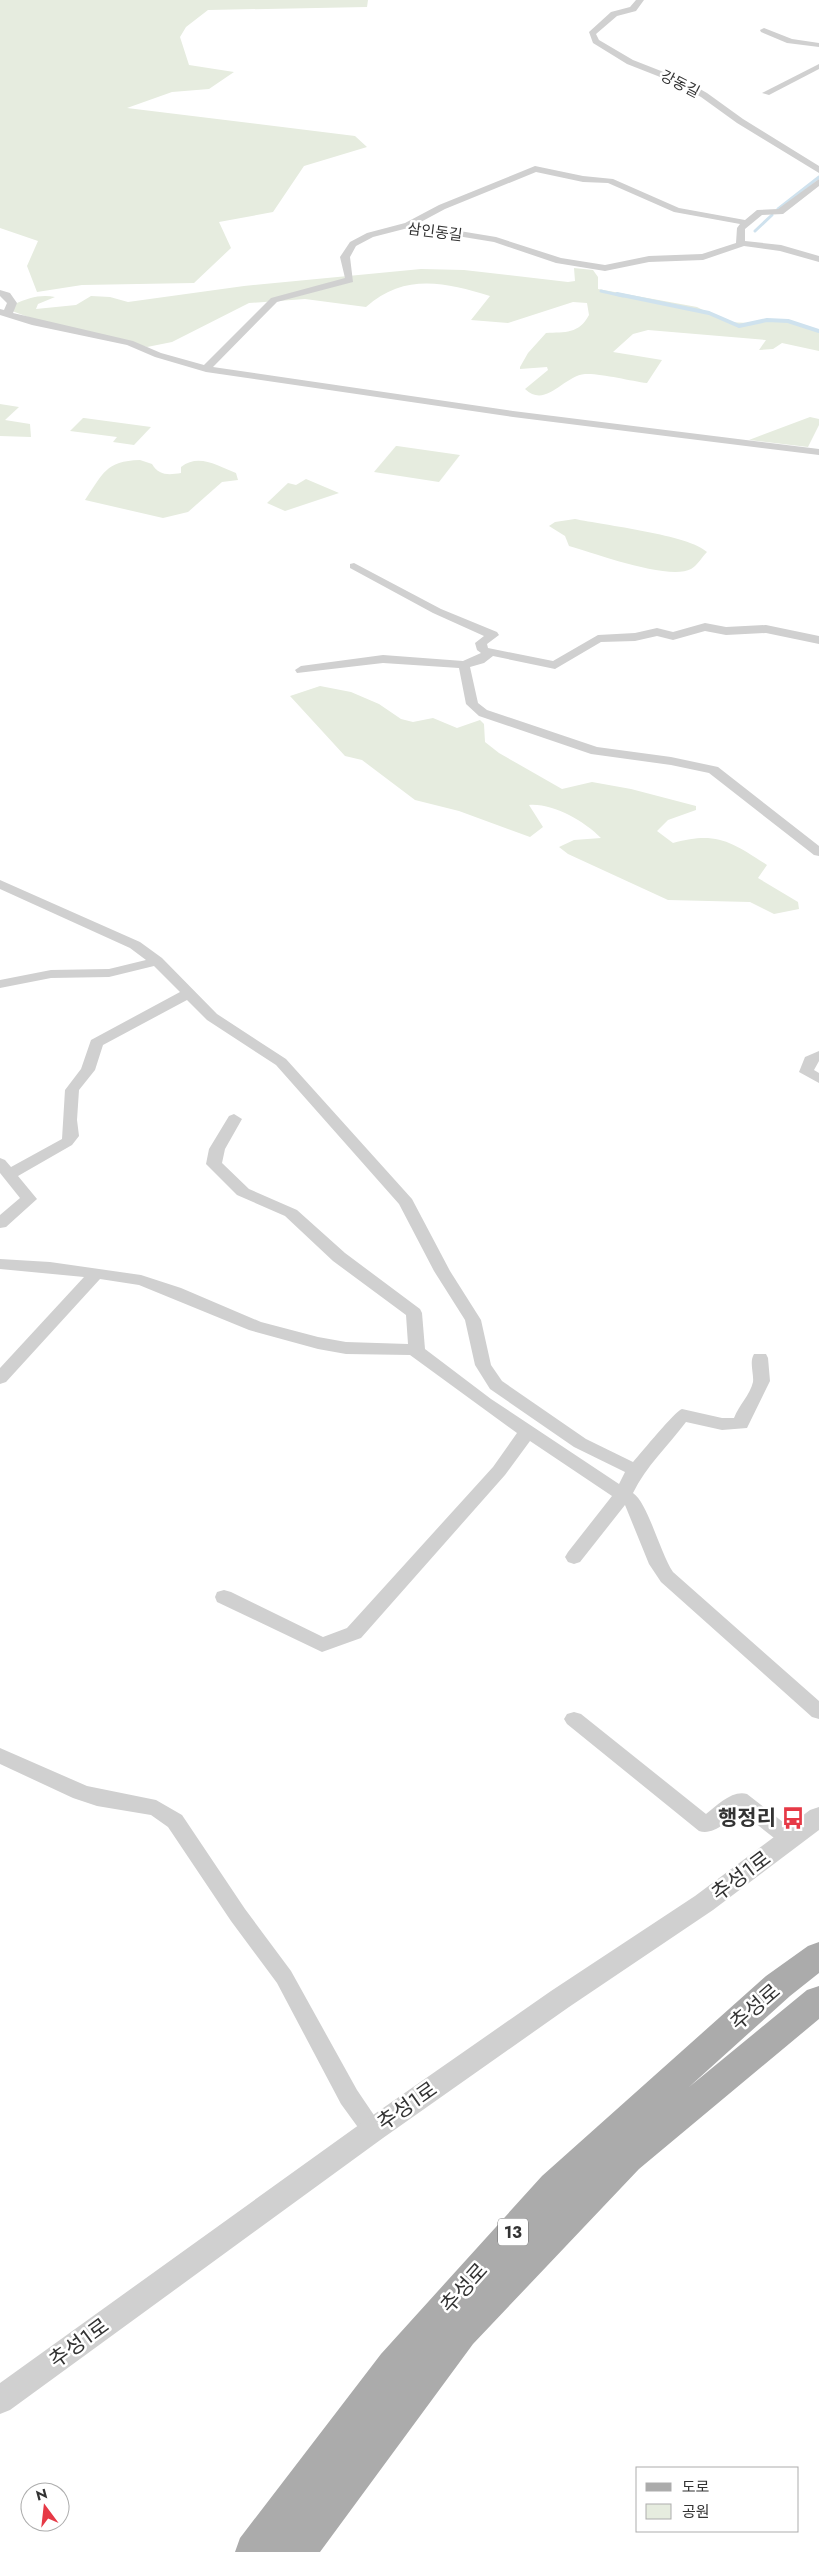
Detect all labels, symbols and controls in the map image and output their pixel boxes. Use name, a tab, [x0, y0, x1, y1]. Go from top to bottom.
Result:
street label: 강동길	[657, 65, 703, 103]
street label: 삼인동길	[406, 218, 464, 246]
place label: 행정리	[718, 1803, 776, 1833]
bus stop icon: 행정리	[780, 1805, 806, 1831]
street label: 추성1로	[705, 1844, 777, 1908]
street label: 추성로	[723, 1977, 787, 2037]
street label: 추성1로	[371, 2074, 443, 2138]
road number: 13	[498, 2218, 528, 2246]
street label: 추성로	[433, 2256, 495, 2320]
street label: 추성1로	[43, 2311, 115, 2375]
legend	[636, 2467, 799, 2532]
text: 도로	[682, 2476, 710, 2498]
north arrow	[20, 2482, 70, 2532]
text: N	[34, 2483, 50, 2506]
text: 공원	[682, 2501, 710, 2523]

